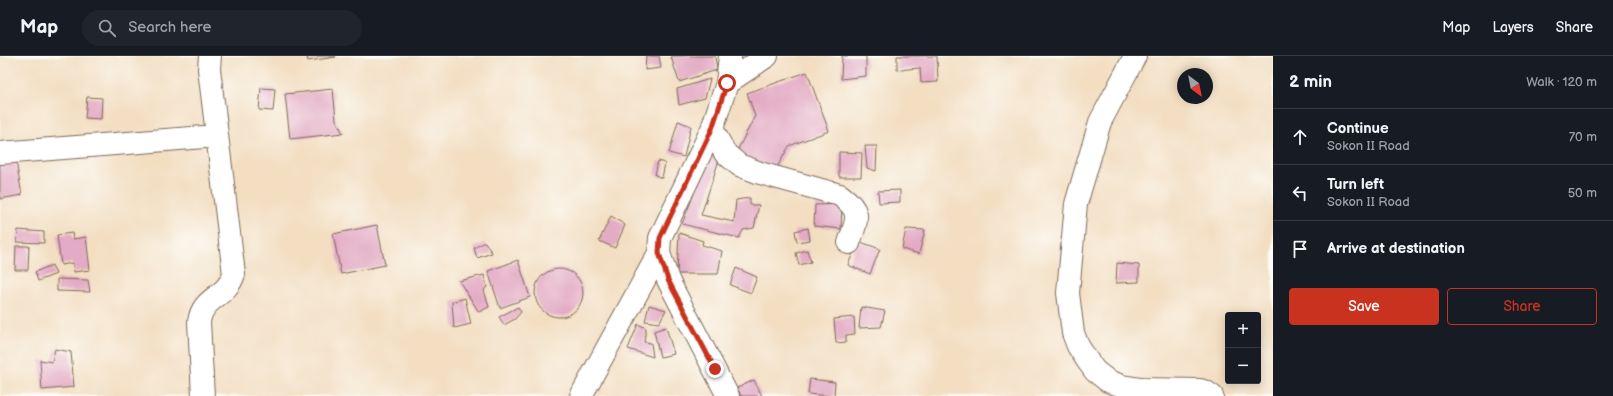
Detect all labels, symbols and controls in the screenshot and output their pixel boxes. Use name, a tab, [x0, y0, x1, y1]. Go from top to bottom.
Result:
search box	[82, 10, 362, 46]
text: Map	[20, 16, 58, 39]
icon: search	[96, 17, 118, 39]
text: Search here	[128, 18, 211, 37]
text: Map	[1442, 19, 1470, 36]
text: Layers	[1492, 19, 1534, 36]
text: Share	[1556, 19, 1593, 36]
north arrow	[1177, 68, 1213, 104]
text: 2 min	[1289, 72, 1332, 92]
route start	[718, 74, 736, 92]
text: Walk · 120 m	[1526, 74, 1597, 90]
text: Continue	[1327, 119, 1389, 138]
icon: ahead	[1289, 126, 1311, 148]
text: 70 m	[1569, 129, 1597, 145]
text: Sokon II Road	[1327, 138, 1410, 154]
text: Turn left	[1327, 175, 1384, 194]
icon: left	[1289, 182, 1311, 204]
text: 50 m	[1568, 185, 1597, 201]
text: Sokon II Road	[1327, 194, 1410, 210]
icon: arrive	[1289, 238, 1311, 260]
text: Arrive at destination	[1327, 239, 1465, 258]
button: Save	[1289, 288, 1439, 325]
button: Share	[1447, 288, 1597, 325]
map controls	[1225, 312, 1261, 384]
button: +	[1225, 312, 1261, 348]
button: −	[1225, 348, 1261, 384]
route end	[706, 360, 724, 378]

